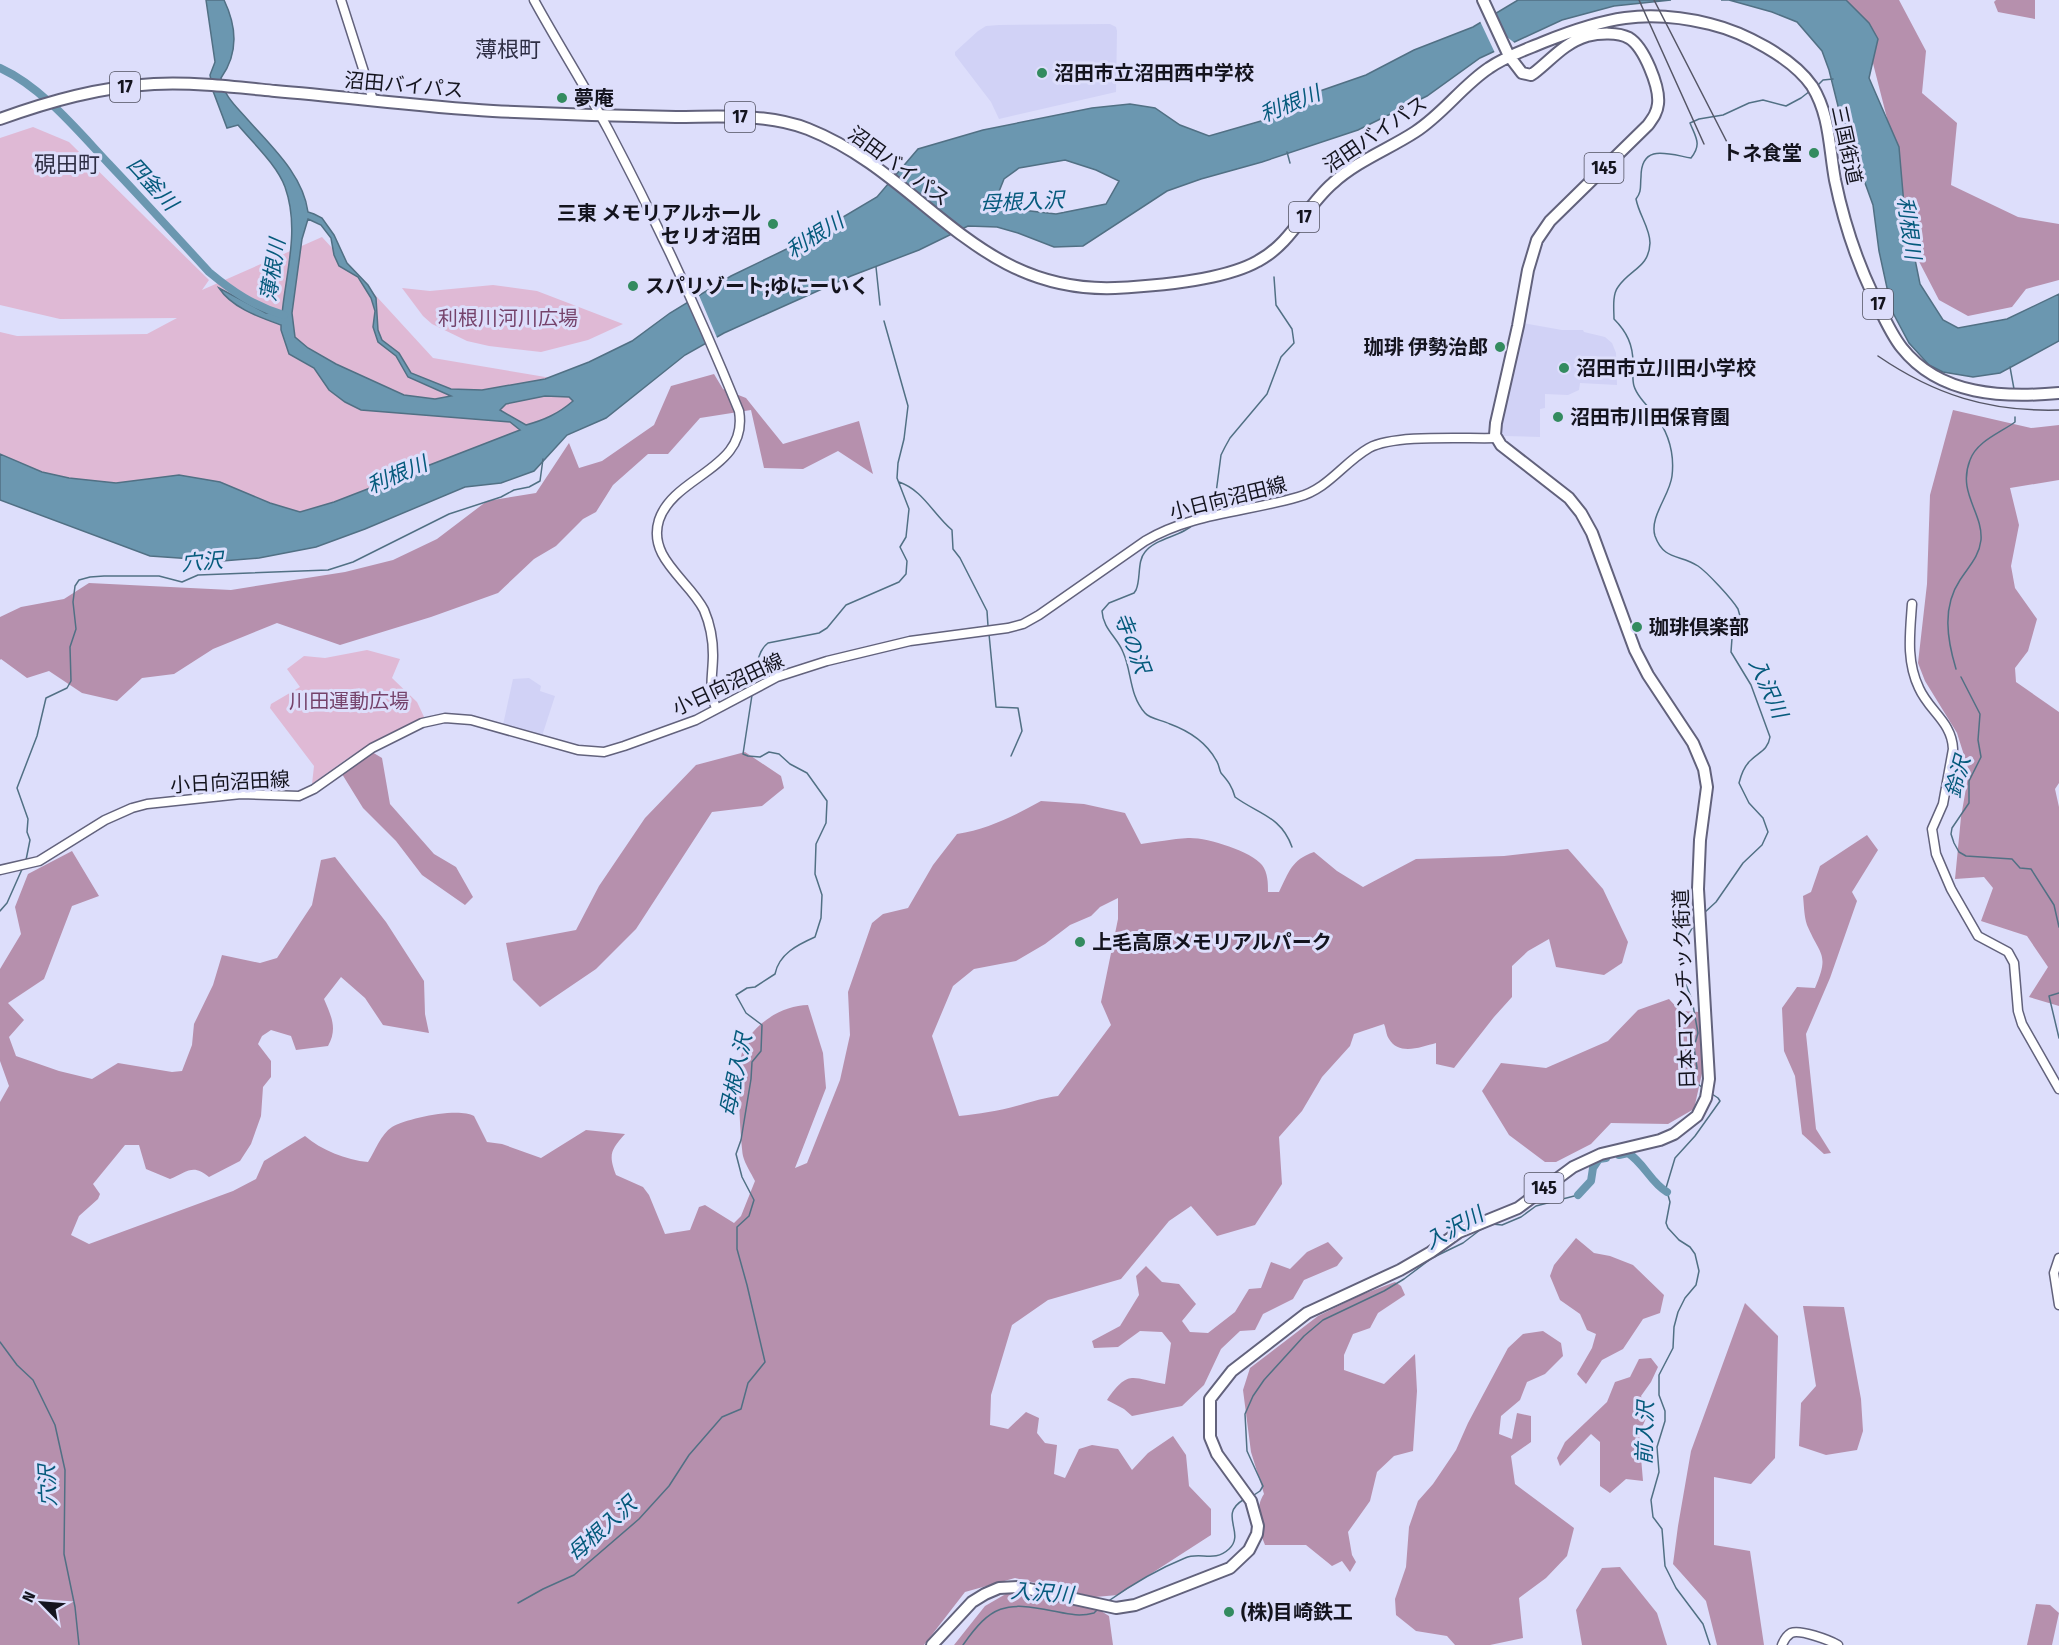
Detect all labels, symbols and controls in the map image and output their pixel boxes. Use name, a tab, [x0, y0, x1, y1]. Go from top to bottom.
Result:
district label: 薄根町	[475, 36, 541, 63]
place label: 沼田市立沼田西中学校	[1054, 61, 1254, 85]
marker: 沼田市立沼田西中学校	[1035, 66, 1049, 80]
street label: 沼田バイパス	[343, 68, 465, 102]
road number: 17	[110, 72, 140, 102]
water label: 利根川	[1256, 79, 1326, 128]
place label: 夢庵	[574, 86, 614, 110]
marker: 夢庵	[555, 91, 569, 105]
street label: 沼田バイパス	[1319, 91, 1431, 177]
road number: 17	[725, 102, 755, 132]
street label: 三国街道	[1827, 103, 1867, 187]
street label: 沼田バイパス	[844, 121, 954, 211]
place label: トネ食堂	[1722, 141, 1802, 165]
marker: トネ食堂	[1807, 146, 1821, 160]
district label: 硯田町	[34, 151, 100, 178]
water label: 四釜川	[121, 152, 184, 217]
road number: 145	[1584, 153, 1624, 183]
water label: 母根入沢	[979, 187, 1068, 217]
water label: 利根川	[1892, 195, 1927, 263]
place label: 三東 メモリアルホール セリオ沼田	[557, 201, 761, 248]
road number: 17	[1289, 202, 1319, 232]
water label: 利根川	[781, 207, 850, 264]
marker: 三東 メモリアルホール セリオ沼田	[766, 217, 780, 231]
water label: 薄根川	[255, 235, 291, 303]
place label: スパリゾート;ゆにーいく	[645, 274, 870, 298]
marker: スパリゾート;ゆにーいく	[626, 279, 640, 293]
road number: 17	[1863, 289, 1893, 319]
park label: 利根川河川広場	[438, 306, 578, 330]
place label: 珈琲 伊勢治郎	[1364, 335, 1488, 359]
marker: 珈琲 伊勢治郎	[1493, 340, 1507, 354]
place label: 沼田市立川田小学校	[1576, 356, 1756, 380]
marker: 沼田市立川田小学校	[1557, 361, 1571, 375]
place label: 沼田市川田保育園	[1570, 405, 1730, 429]
marker: 沼田市川田保育園	[1551, 410, 1565, 424]
water label: 利根川	[363, 450, 433, 499]
street label: 小日向沼田線	[1167, 472, 1289, 524]
water label: 穴沢	[180, 547, 227, 577]
water label: 寺の沢	[1109, 609, 1157, 680]
place label: 珈琲倶楽部	[1649, 615, 1749, 639]
marker: 珈琲倶楽部	[1630, 620, 1644, 634]
street label: 小日向沼田線	[669, 648, 787, 720]
water label: 入沢川	[1743, 654, 1794, 724]
park label: 川田運動広場	[289, 689, 409, 713]
water label: 鈴沢	[1940, 750, 1977, 801]
street label: 小日向沼田線	[169, 767, 291, 797]
street label: 日本ロマンチック街道	[1669, 889, 1699, 1089]
place label: 上毛高原メモリアルパーク	[1092, 930, 1332, 954]
marker: 上毛高原メモリアルパーク	[1073, 935, 1087, 949]
water label: 母根入沢	[715, 1028, 758, 1119]
road number: 145	[1524, 1173, 1564, 1203]
water label: 入沢川	[1420, 1200, 1490, 1255]
water label: 前入沢	[1631, 1398, 1659, 1465]
water label: 穴沢	[34, 1461, 62, 1508]
water label: 母根入沢	[562, 1489, 644, 1567]
north arrow	[12, 1573, 72, 1633]
water label: 入沢川	[1010, 1578, 1076, 1608]
text: N	[18, 1589, 39, 1605]
place label: (株)目崎鉄工	[1241, 1600, 1353, 1624]
marker: (株)目崎鉄工	[1222, 1605, 1236, 1619]

